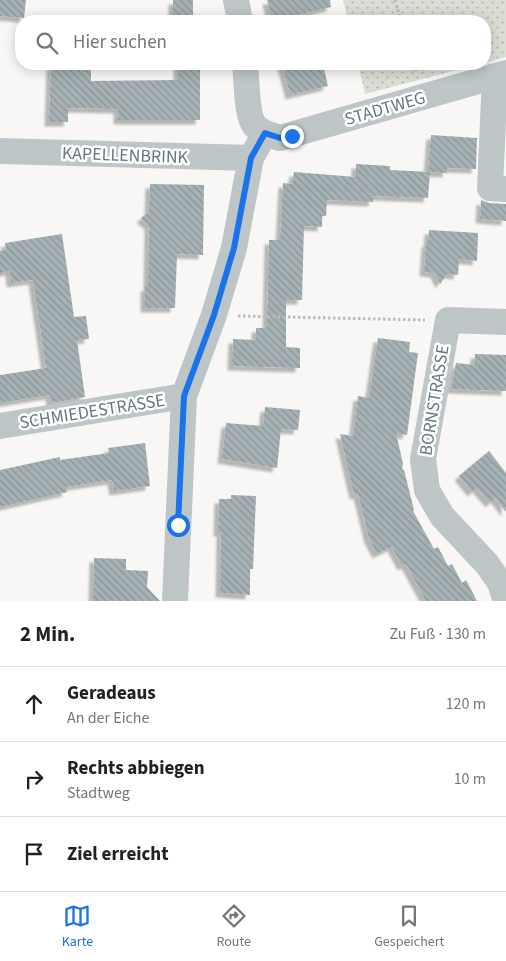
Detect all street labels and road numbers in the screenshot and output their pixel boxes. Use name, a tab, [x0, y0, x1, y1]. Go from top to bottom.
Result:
street label: STADTWEG	[342, 85, 428, 132]
street label: KAPELLENBRINK	[62, 141, 189, 170]
street label: BORNSTRASSE	[413, 343, 456, 457]
street label: SCHMIEDESTRASSE	[18, 388, 167, 435]

